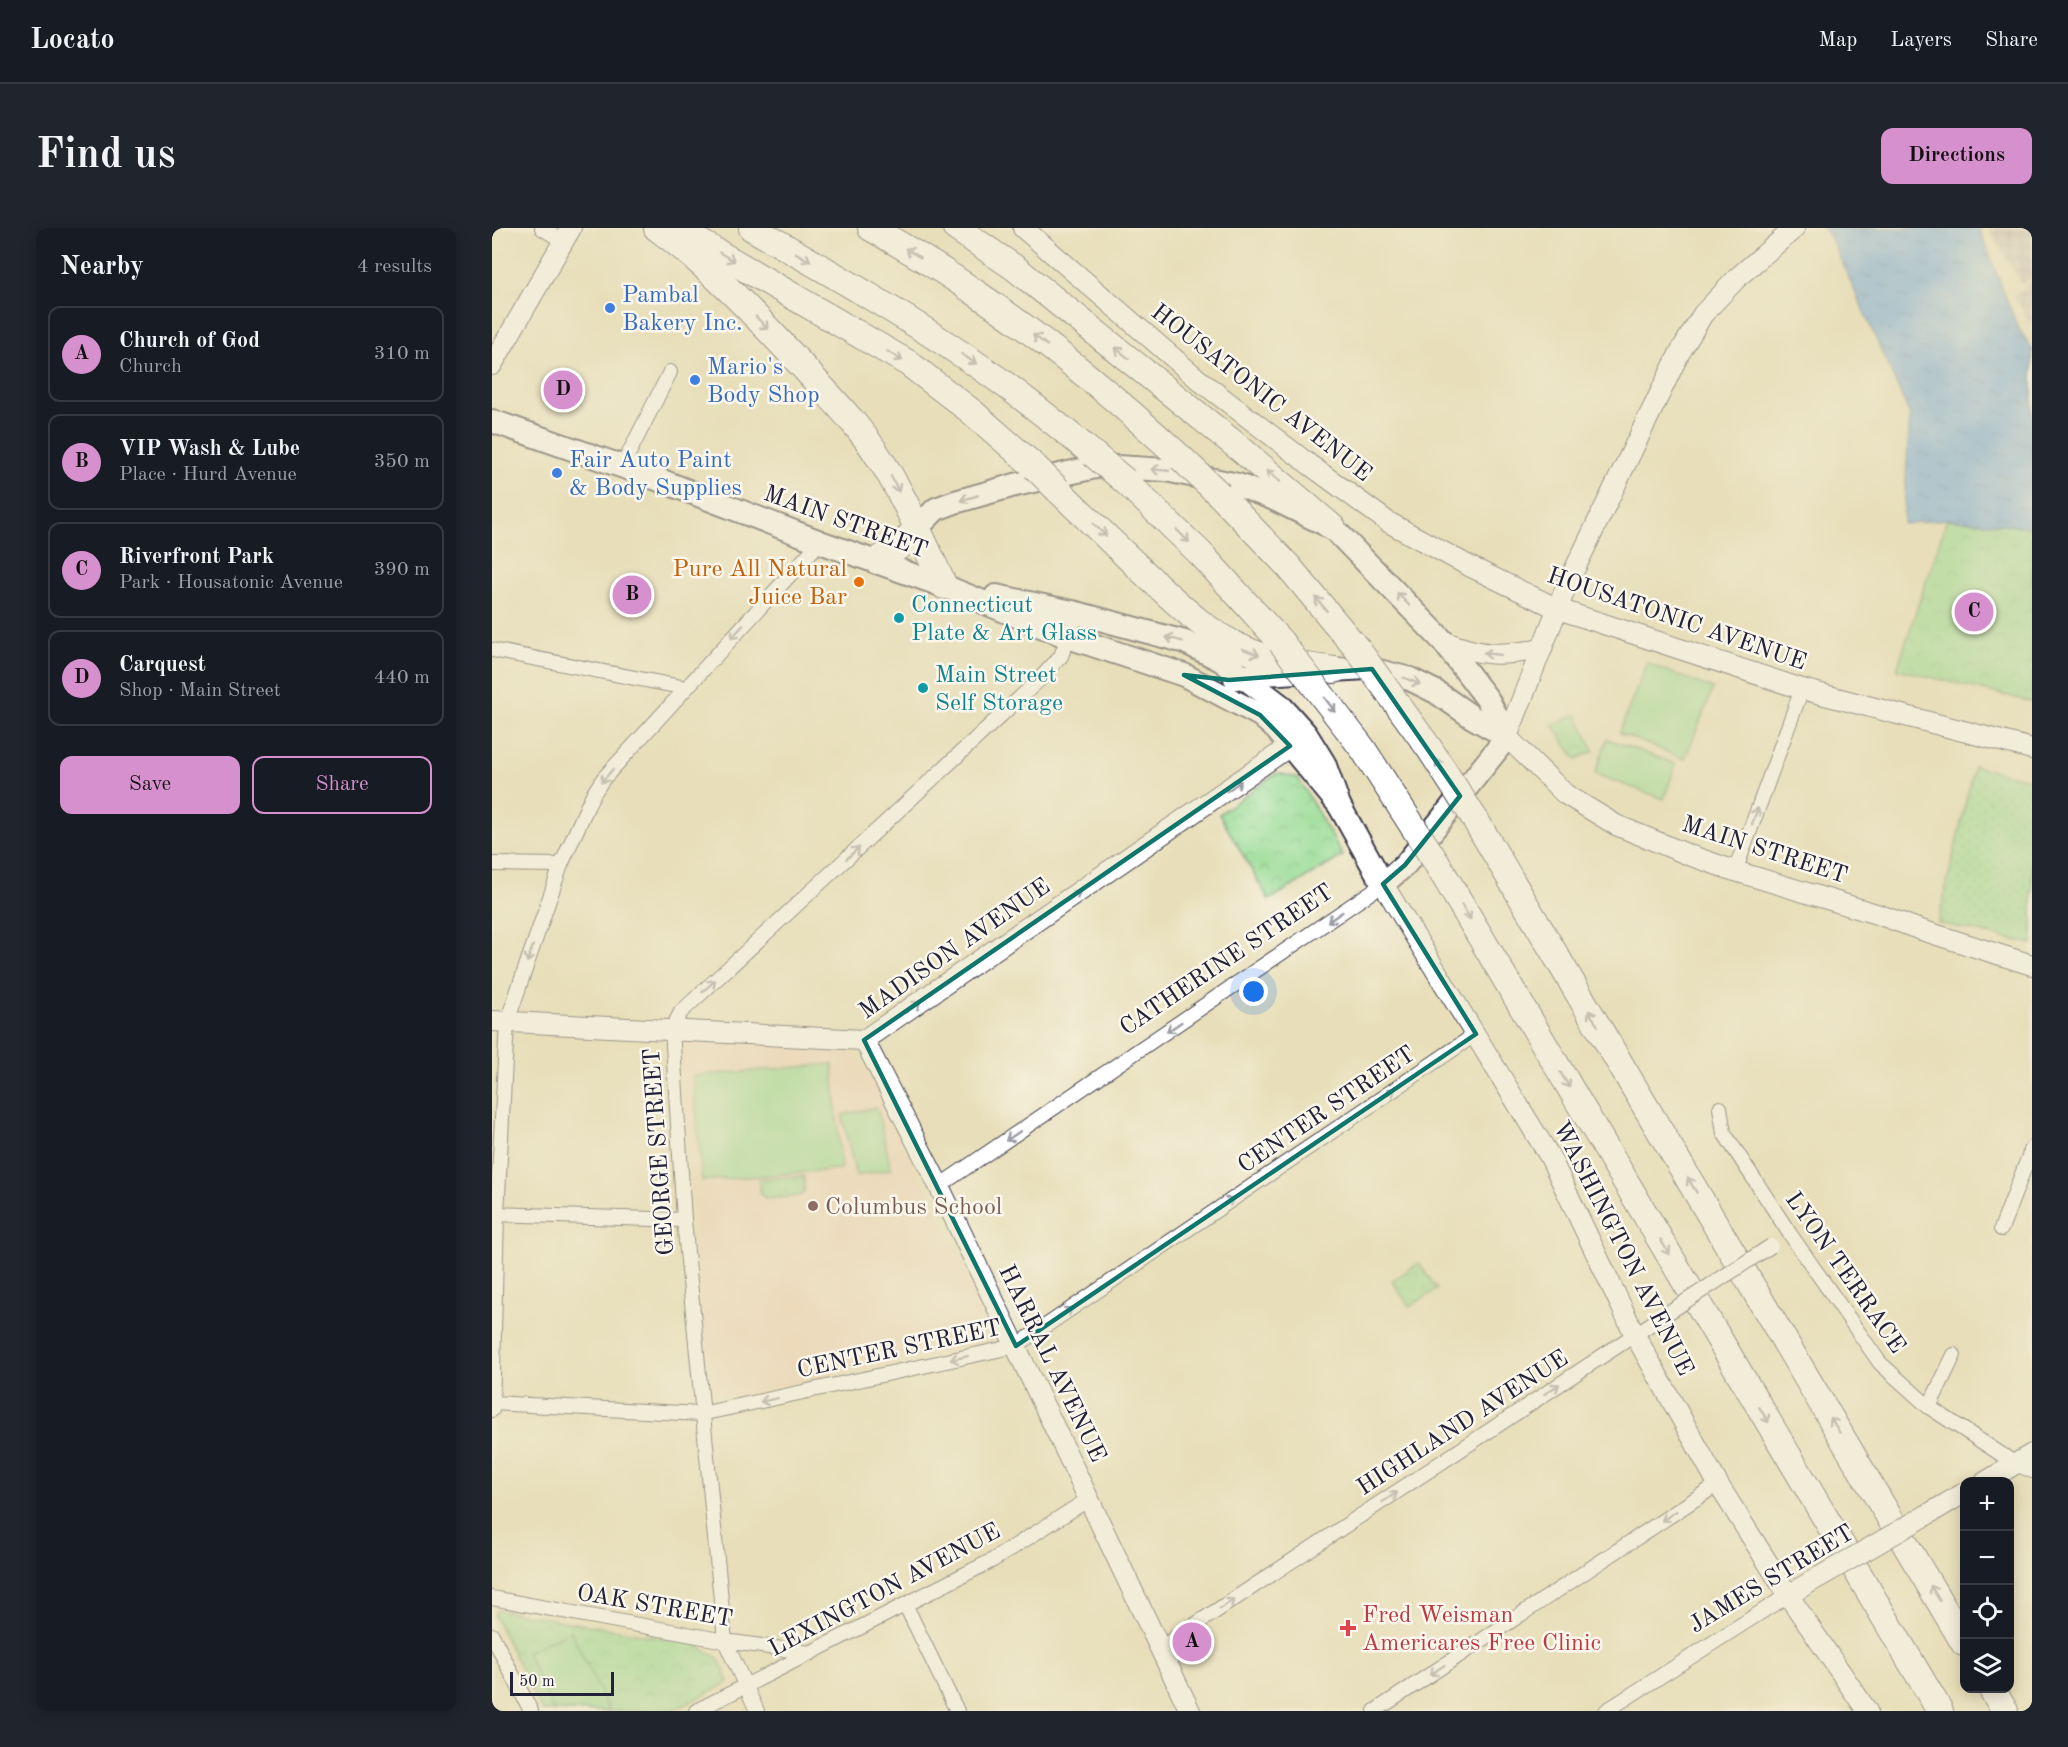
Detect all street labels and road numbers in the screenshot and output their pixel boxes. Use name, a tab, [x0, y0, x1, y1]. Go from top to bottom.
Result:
street label: HOUSATONIC AVENUE	[1146, 300, 1375, 487]
street label: MAIN STREET	[760, 482, 930, 564]
street label: HOUSATONIC AVENUE	[1544, 564, 1809, 676]
street label: MAIN STREET	[1679, 813, 1850, 889]
street label: MADISON AVENUE	[855, 875, 1055, 1025]
street label: CATHERINE STREET	[1116, 880, 1338, 1041]
street label: CENTER STREET	[1234, 1043, 1420, 1179]
street label: GEORGE STREET	[641, 1047, 679, 1256]
street label: WASHINGTON AVENUE	[1548, 1118, 1697, 1380]
street label: LYON TERRACE	[1780, 1188, 1909, 1358]
street label: HARRAL AVENUE	[993, 1262, 1109, 1466]
street label: CENTER STREET	[795, 1317, 1004, 1383]
street label: HIGHLAND AVENUE	[1353, 1347, 1573, 1501]
street label: LEXINGTON AVENUE	[765, 1520, 1005, 1662]
street label: JAMES STREET	[1685, 1521, 1859, 1638]
street label: OAK STREET	[575, 1581, 735, 1633]

